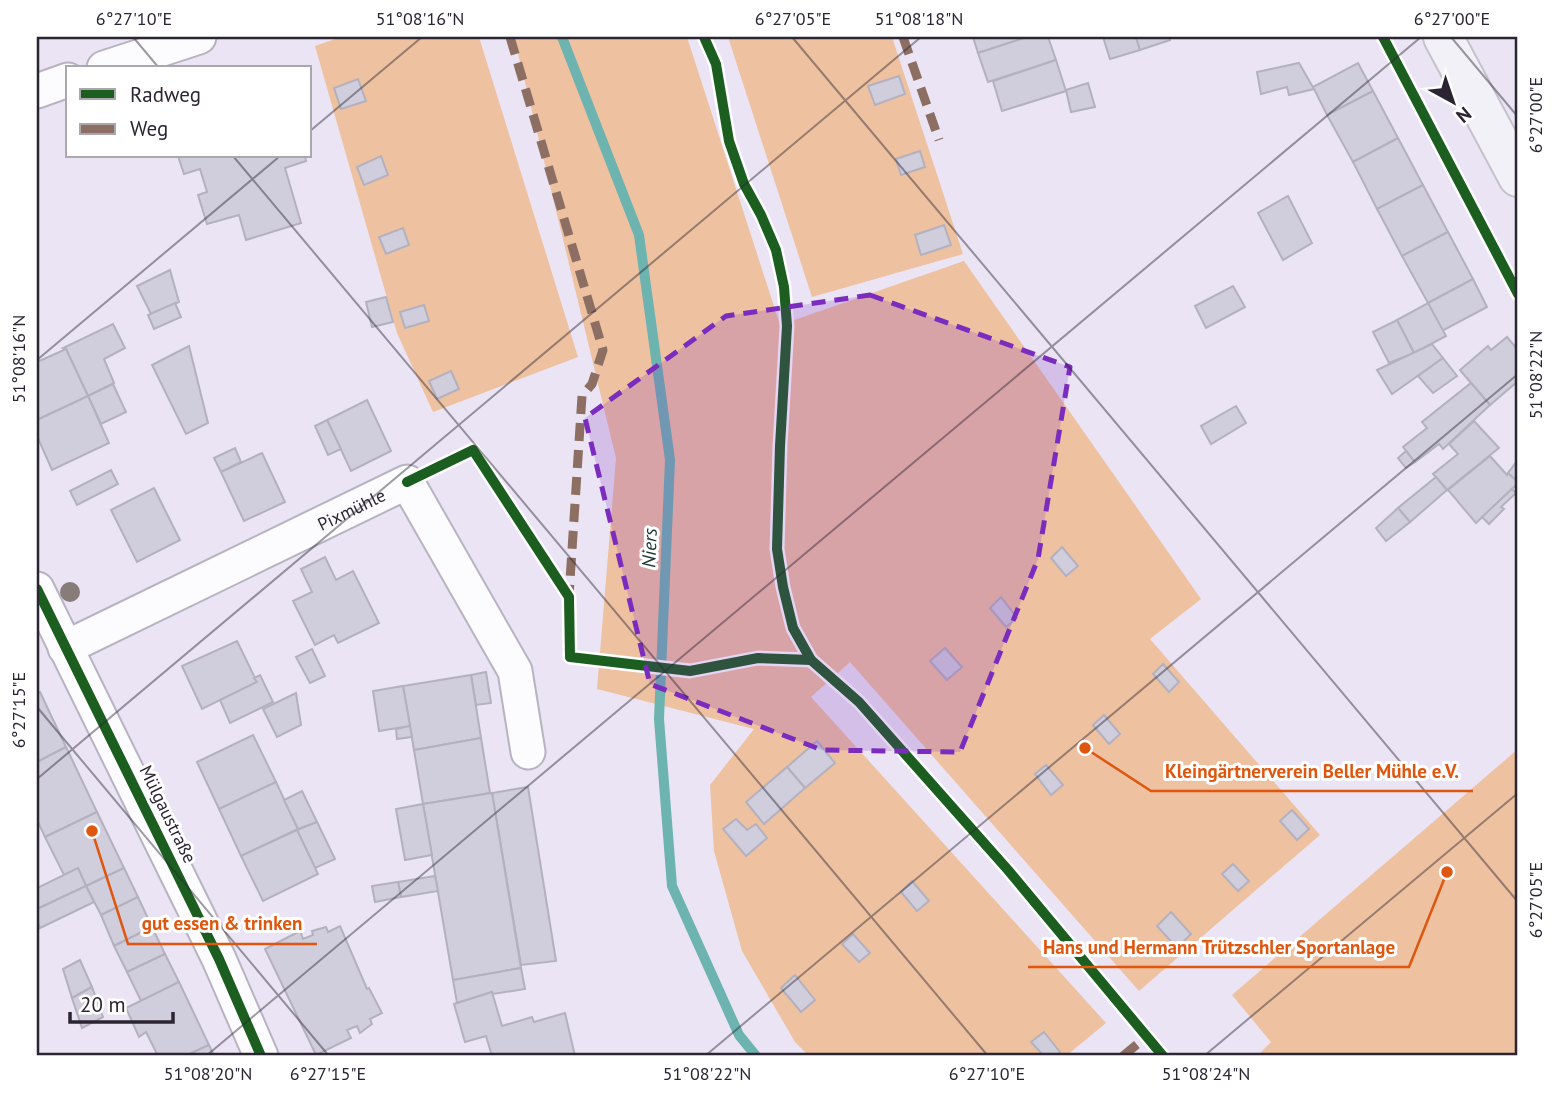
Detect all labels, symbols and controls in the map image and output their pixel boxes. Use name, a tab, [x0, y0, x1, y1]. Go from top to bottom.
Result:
text: 6°27'10"E	[96, 7, 172, 30]
text: 51°08'16"N	[376, 7, 464, 30]
text: 6°27'05"E	[755, 7, 831, 30]
text: 51°08'18"N	[875, 7, 963, 30]
text: 6°27'00"E	[1414, 7, 1490, 30]
legend	[66, 66, 312, 158]
north arrow	[1418, 66, 1488, 136]
text: 6°27'00"E	[1524, 77, 1547, 153]
text: Radweg	[130, 81, 201, 108]
text: N	[1451, 102, 1476, 128]
text: Weg	[130, 115, 168, 142]
text: 51°08'16"N	[7, 315, 30, 403]
text: 51°08'22"N	[1524, 331, 1547, 419]
street label: Pixmühle	[313, 483, 389, 535]
water label: Niers	[636, 527, 662, 568]
text: 6°27'15"E	[7, 672, 30, 748]
callout: Kleingärtnerverein Beller Mühle e.V.	[1151, 751, 1473, 791]
text: Kleingärtnerverein Beller Mühle e.V.	[1165, 759, 1459, 783]
street label: Mülgaustraße	[134, 761, 202, 867]
text: 6°27'05"E	[1524, 862, 1547, 938]
callout: gut essen & trinken	[128, 904, 317, 944]
text: gut essen & trinken	[142, 911, 302, 935]
callout: Hans und Hermann Trützschler Sportanlage	[1028, 927, 1409, 967]
text: Hans und Hermann Trützschler Sportanlage	[1043, 935, 1395, 959]
scale bar	[70, 981, 173, 1025]
text: 20 m	[80, 991, 126, 1018]
text: 51°08'20"N	[164, 1062, 252, 1085]
text: 6°27'15"E	[290, 1062, 366, 1085]
text: 51°08'22"N	[663, 1062, 751, 1085]
text: 6°27'10"E	[949, 1062, 1025, 1085]
text: 51°08'24"N	[1162, 1062, 1250, 1085]

